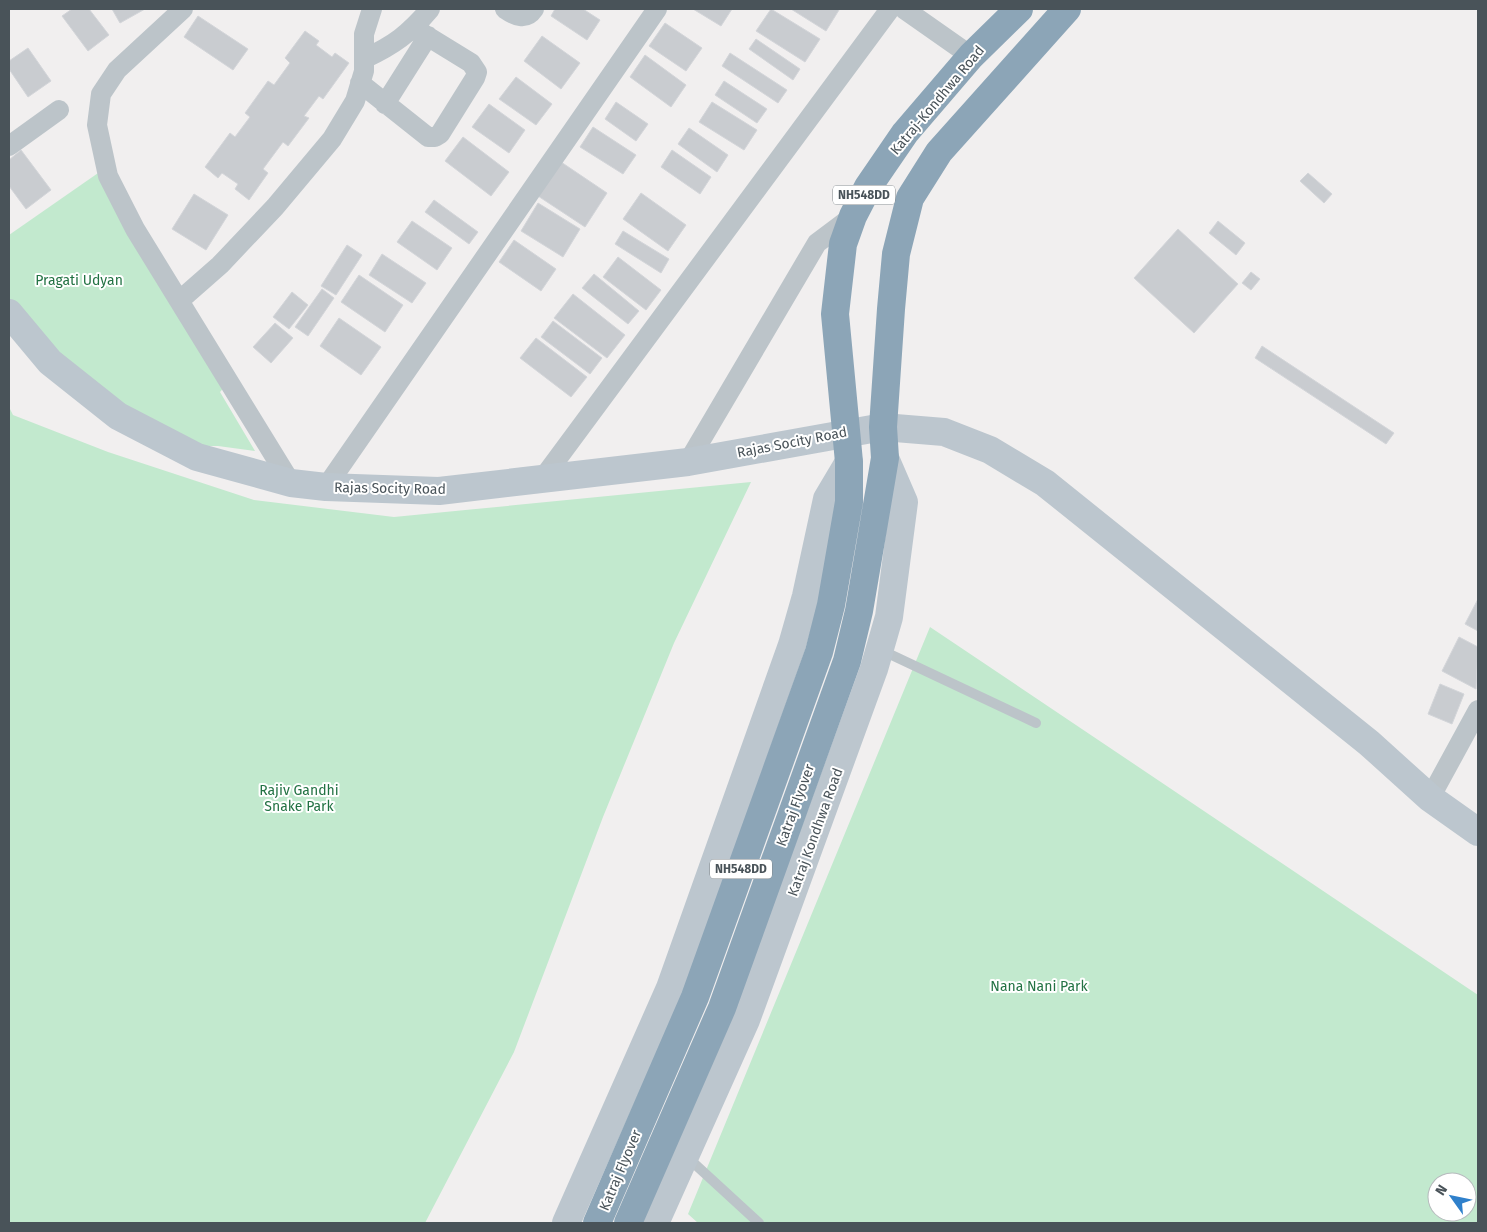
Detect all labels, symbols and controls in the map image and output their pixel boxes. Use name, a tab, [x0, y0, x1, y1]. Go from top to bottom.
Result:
street label: Katraj-Kondhwa Road	[887, 42, 988, 158]
road number: NH548DD	[833, 186, 895, 204]
park label: Pragati Udyan	[35, 272, 123, 289]
street label: Rajas Socity Road	[736, 423, 849, 461]
street label: Rajas Socity Road	[334, 479, 446, 498]
street label: Katraj Flyover	[773, 761, 818, 849]
street label: Katraj Kondhwa Road	[784, 766, 847, 899]
park label: Rajiv Gandhi Snake Park	[259, 782, 339, 815]
road number: NH548DD	[710, 860, 772, 879]
park label: Nana Nani Park	[990, 978, 1088, 995]
street label: Katraj Flyover	[596, 1127, 645, 1213]
north arrow	[1427, 1172, 1477, 1222]
text: N	[1432, 1182, 1451, 1199]

